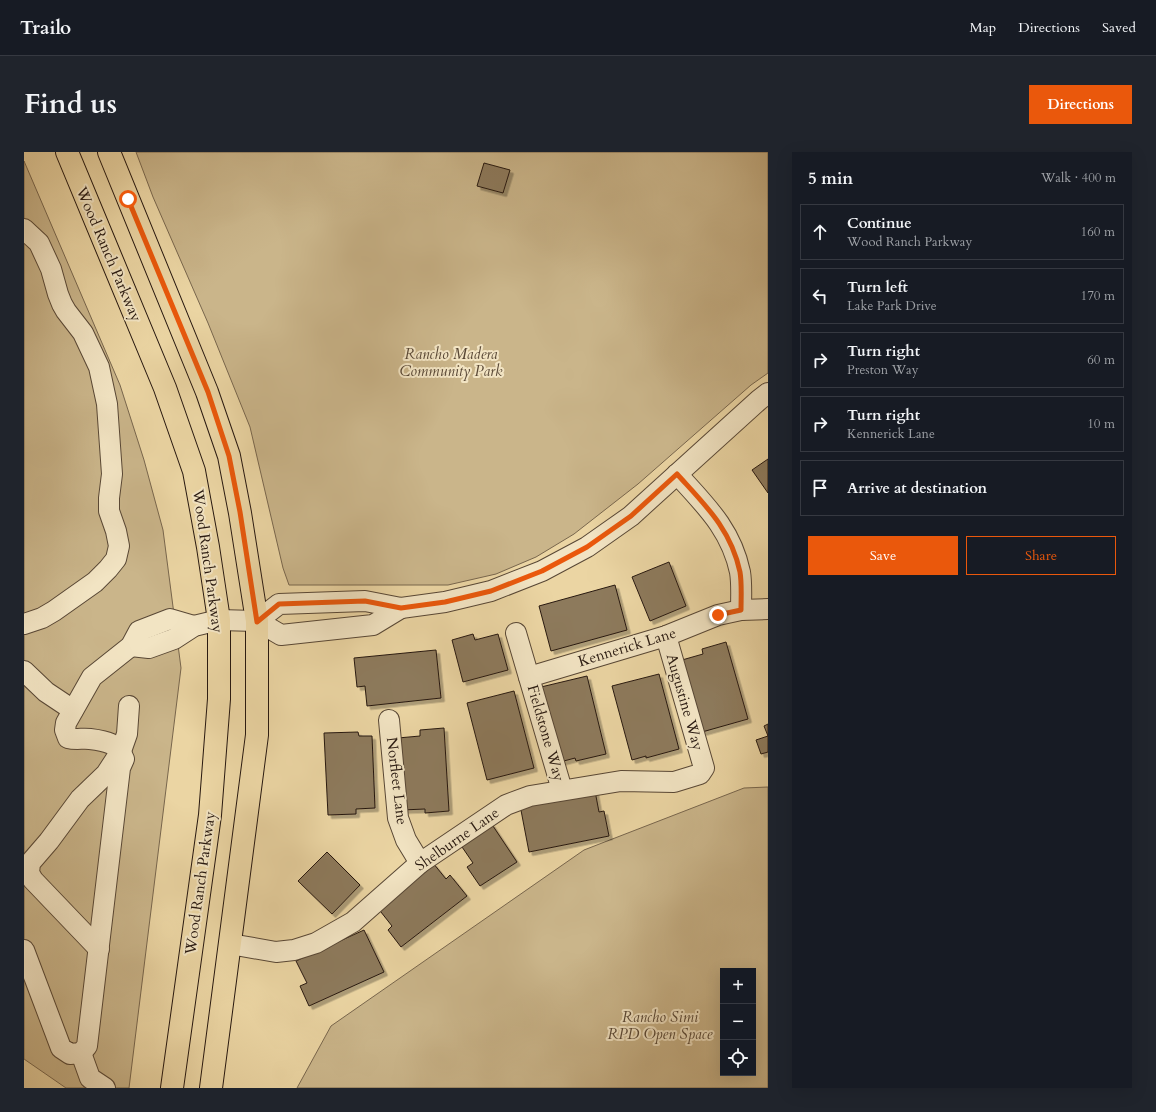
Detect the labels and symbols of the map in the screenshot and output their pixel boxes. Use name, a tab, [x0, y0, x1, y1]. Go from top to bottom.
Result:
street label: Wood Ranch Parkway	[71, 183, 146, 325]
route start	[119, 190, 137, 208]
park label: Rancho Madera Community Park	[399, 344, 503, 381]
street label: Wood Ranch Parkway	[188, 487, 228, 634]
route end	[709, 606, 727, 624]
street label: Kennerick Lane	[576, 623, 679, 671]
street label: Augustine Way	[662, 651, 708, 753]
street label: Fieldstone Way	[523, 682, 569, 784]
street label: Norfleet Lane	[382, 736, 412, 826]
street label: Shelburne Lane	[411, 802, 503, 875]
street label: Wood Ranch Parkway	[180, 810, 220, 957]
park label: Rancho Simi RPD Open Space	[607, 1007, 713, 1044]

